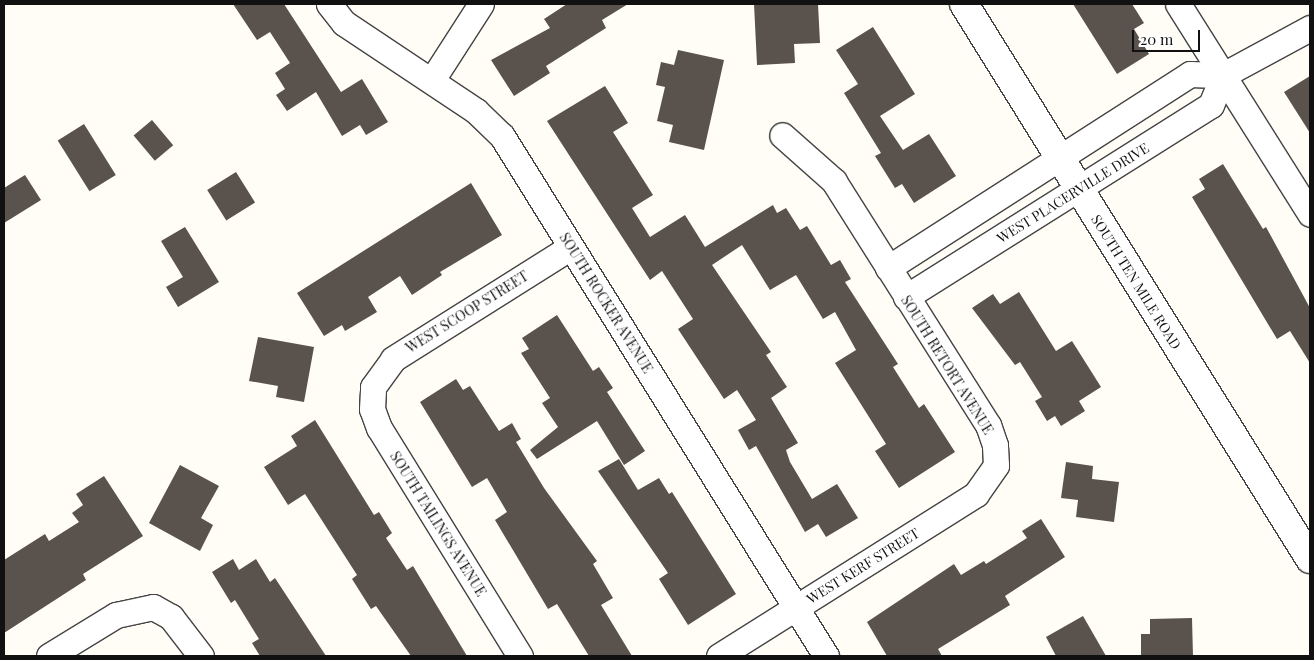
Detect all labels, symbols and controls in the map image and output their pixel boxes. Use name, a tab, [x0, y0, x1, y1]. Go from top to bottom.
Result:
scale bar	[1134, 20, 1202, 52]
text: 20 m	[1140, 29, 1173, 49]
street label: WEST PLACERVILLE DRIVE	[994, 139, 1152, 247]
street label: SOUTH TEN MILE ROAD	[1088, 211, 1184, 353]
street label: SOUTH ROCKER AVENUE	[556, 229, 656, 377]
street label: WEST SCOOP STREET	[403, 267, 531, 357]
street label: SOUTH RETORT AVENUE	[897, 292, 997, 438]
street label: SOUTH TAILINGS AVENUE	[386, 448, 490, 600]
street label: WEST KERF STREET	[803, 524, 923, 608]

